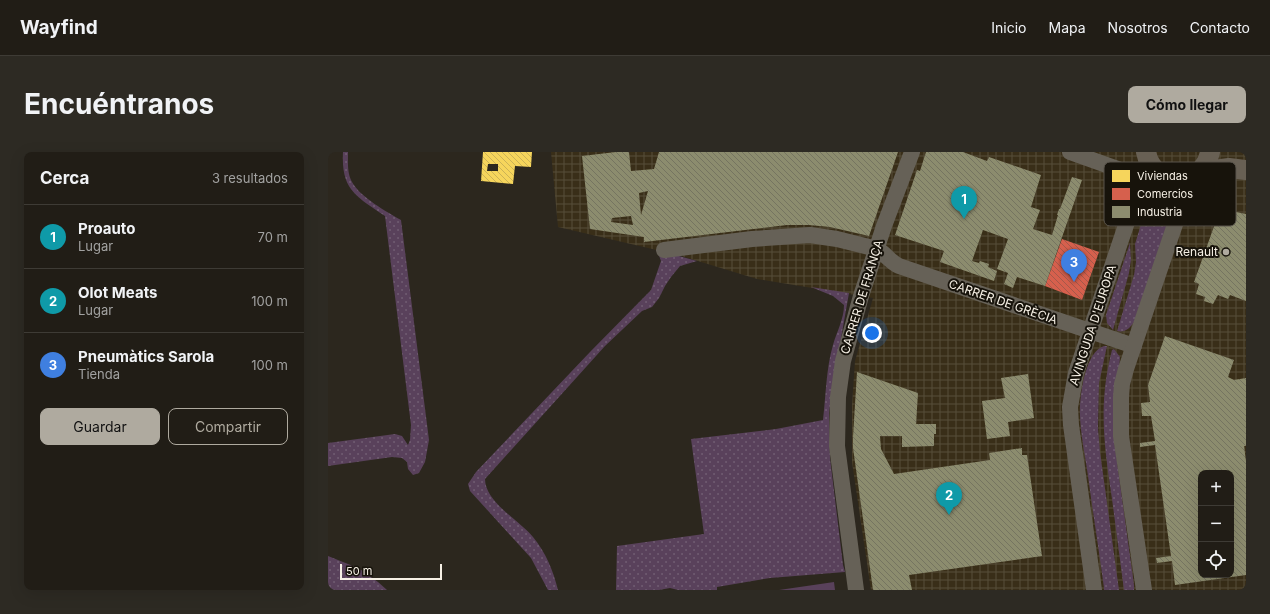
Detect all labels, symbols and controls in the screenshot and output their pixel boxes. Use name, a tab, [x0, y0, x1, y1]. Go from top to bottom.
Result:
text: Wayfind	[20, 16, 98, 39]
text: Inicio	[991, 19, 1027, 36]
text: Mapa	[1049, 19, 1086, 36]
text: Nosotros	[1108, 19, 1168, 36]
text: Contacto	[1190, 19, 1250, 36]
button: Cómo llegar	[1128, 86, 1246, 123]
text: Encuéntranos	[24, 87, 214, 121]
legend	[1104, 162, 1236, 226]
text: Cerca	[40, 168, 89, 188]
text: Viviendas	[1137, 169, 1188, 183]
text: 3 resultados	[212, 170, 288, 186]
pin: 1	[951, 186, 977, 219]
text: Comercios	[1137, 187, 1193, 201]
text: Industria	[1137, 205, 1182, 219]
text: Proauto	[78, 219, 135, 238]
text: 1	[50, 229, 56, 245]
text: 70 m	[258, 229, 288, 245]
text: Lugar	[78, 238, 113, 254]
street label: CARRER DE FRANÇA	[837, 238, 886, 356]
place label: Renault	[1176, 244, 1218, 259]
marker: Renault	[1221, 247, 1231, 257]
pin: 3	[1061, 249, 1087, 282]
street label: AVINGUDA D'EUROPA	[1066, 263, 1119, 387]
street label: CARRER DE GRÈCIA	[947, 276, 1059, 327]
text: Olot Meats	[78, 283, 157, 302]
text: 2	[49, 293, 57, 309]
text: 100 m	[251, 293, 288, 309]
text: Lugar	[78, 302, 113, 318]
your location	[862, 323, 882, 343]
text: Pneumàtics Sarola	[78, 347, 214, 366]
text: 3	[49, 357, 57, 373]
text: 100 m	[251, 357, 288, 373]
text: Tienda	[78, 366, 120, 382]
button: Guardar	[40, 408, 160, 445]
button: Compartir	[168, 408, 288, 445]
map controls	[1198, 470, 1234, 578]
button: +	[1198, 470, 1234, 506]
pin: 2	[936, 482, 962, 515]
button: −	[1198, 506, 1234, 542]
button: locate	[1198, 542, 1234, 578]
scale bar	[340, 562, 442, 581]
text: 50 m	[346, 564, 372, 578]

